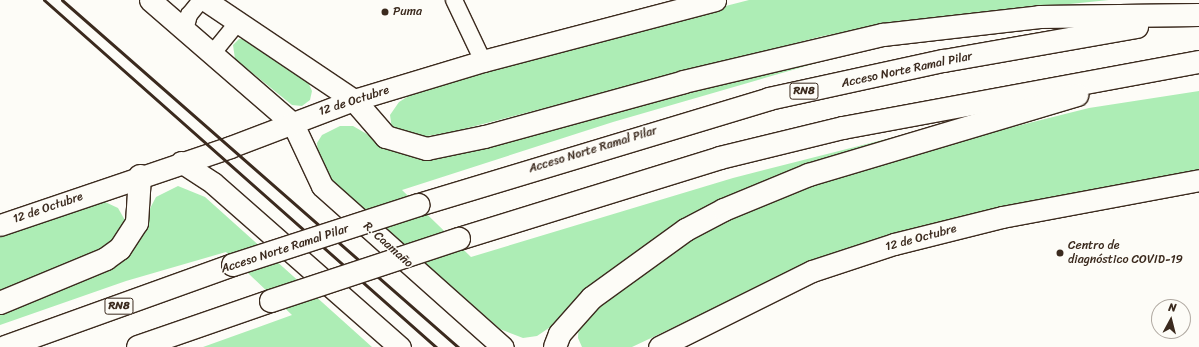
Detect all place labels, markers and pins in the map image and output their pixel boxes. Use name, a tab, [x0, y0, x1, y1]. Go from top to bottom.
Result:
place label: Puma	[393, 5, 422, 19]
marker: Puma	[380, 7, 390, 17]
place label: Centro de diagnóstico COVID-19	[1068, 239, 1183, 267]
marker: Centro de diagnóstico COVID-19	[1055, 248, 1065, 258]

